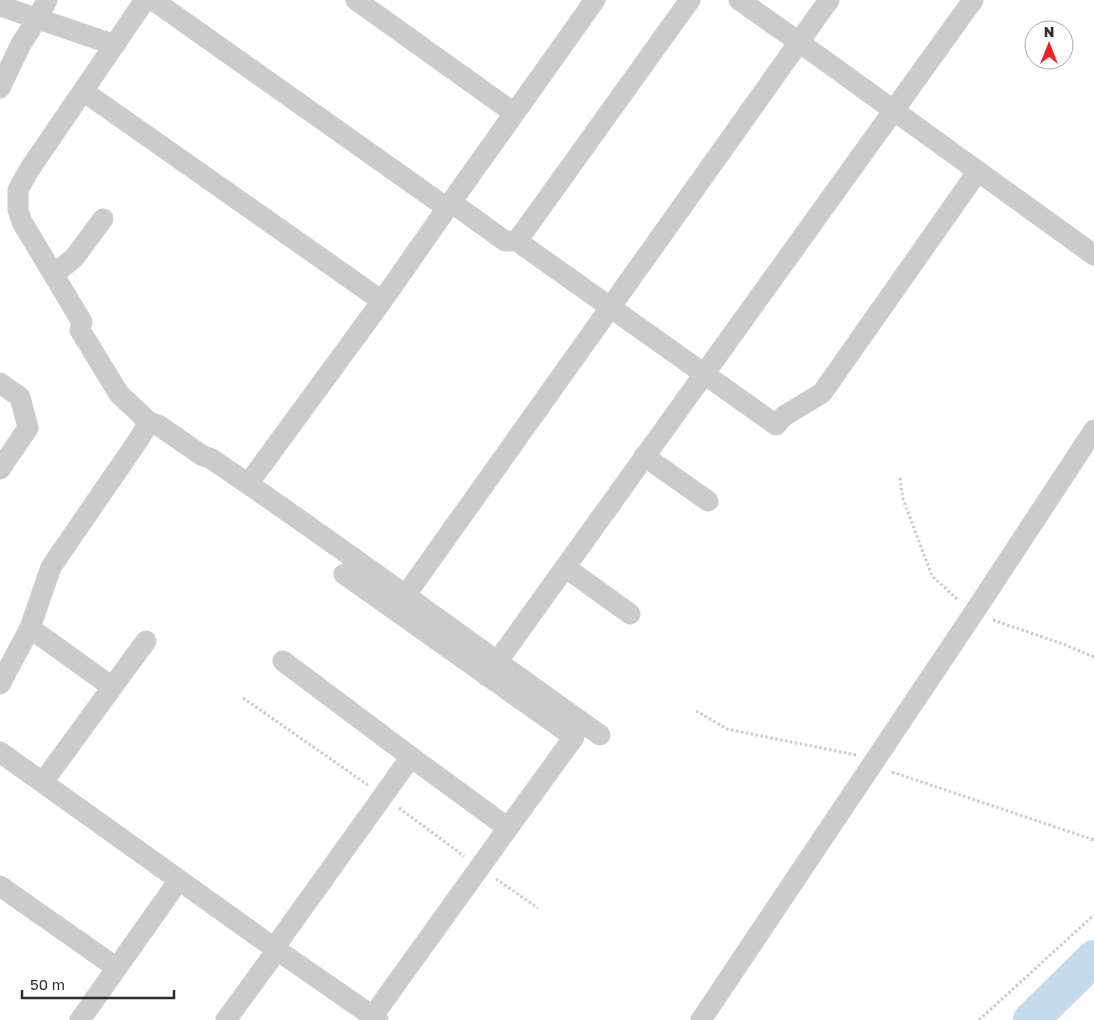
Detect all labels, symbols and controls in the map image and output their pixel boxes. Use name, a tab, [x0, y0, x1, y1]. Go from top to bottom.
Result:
north arrow	[1024, 20, 1074, 70]
text: N	[1044, 23, 1054, 40]
scale bar	[22, 968, 175, 1000]
text: 50 m	[30, 975, 65, 993]

